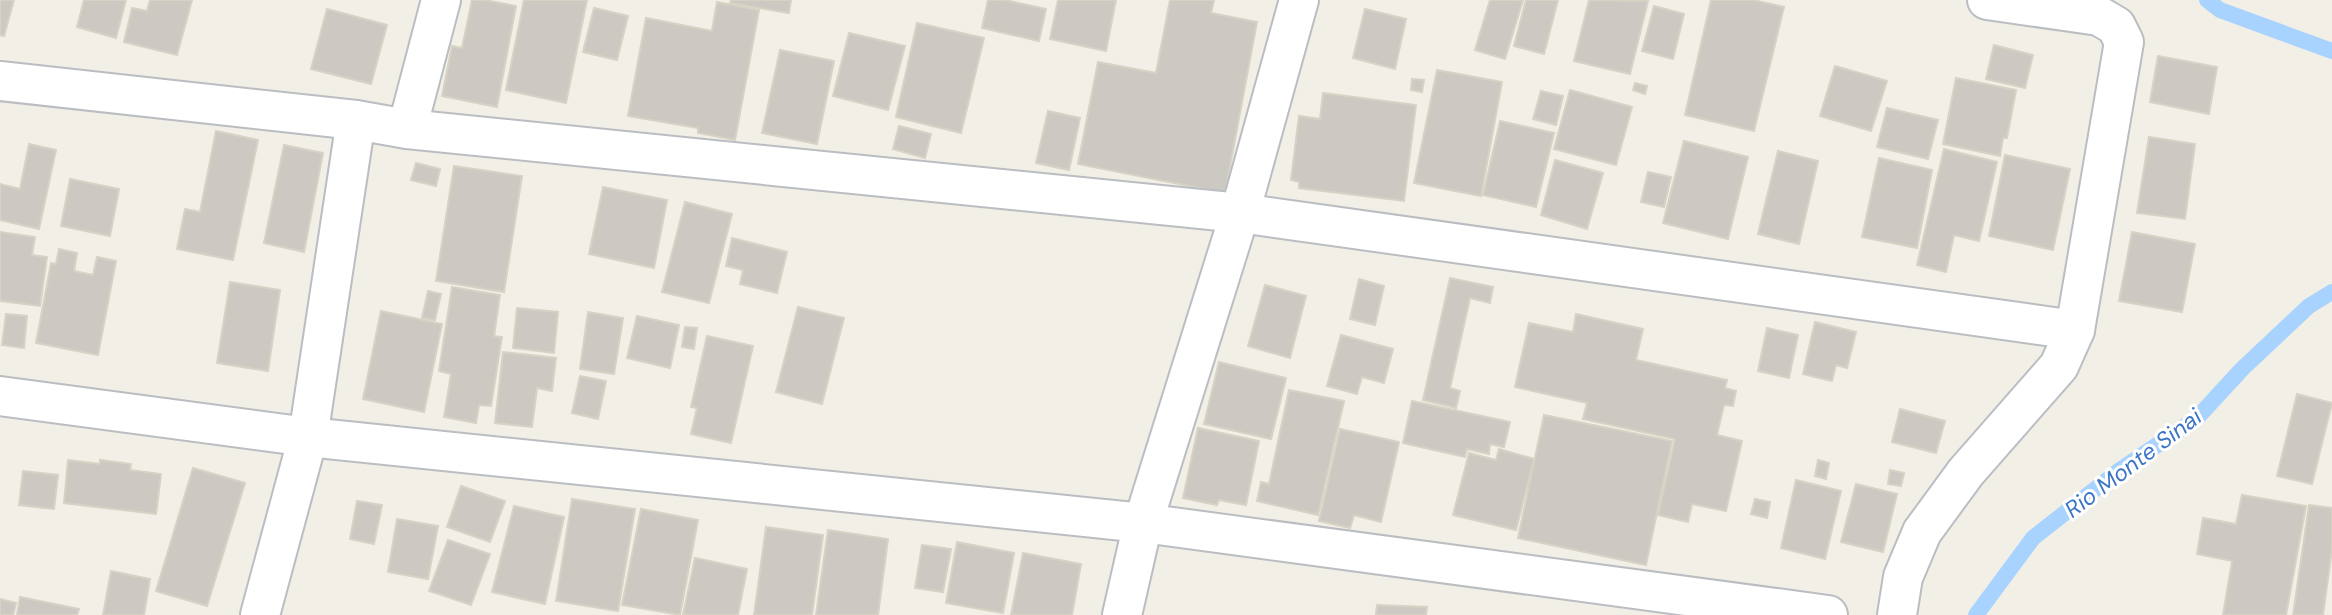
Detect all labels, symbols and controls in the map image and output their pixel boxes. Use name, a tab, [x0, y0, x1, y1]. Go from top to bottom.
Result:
water label: Rio Monte Sinai	[2058, 401, 2208, 524]

